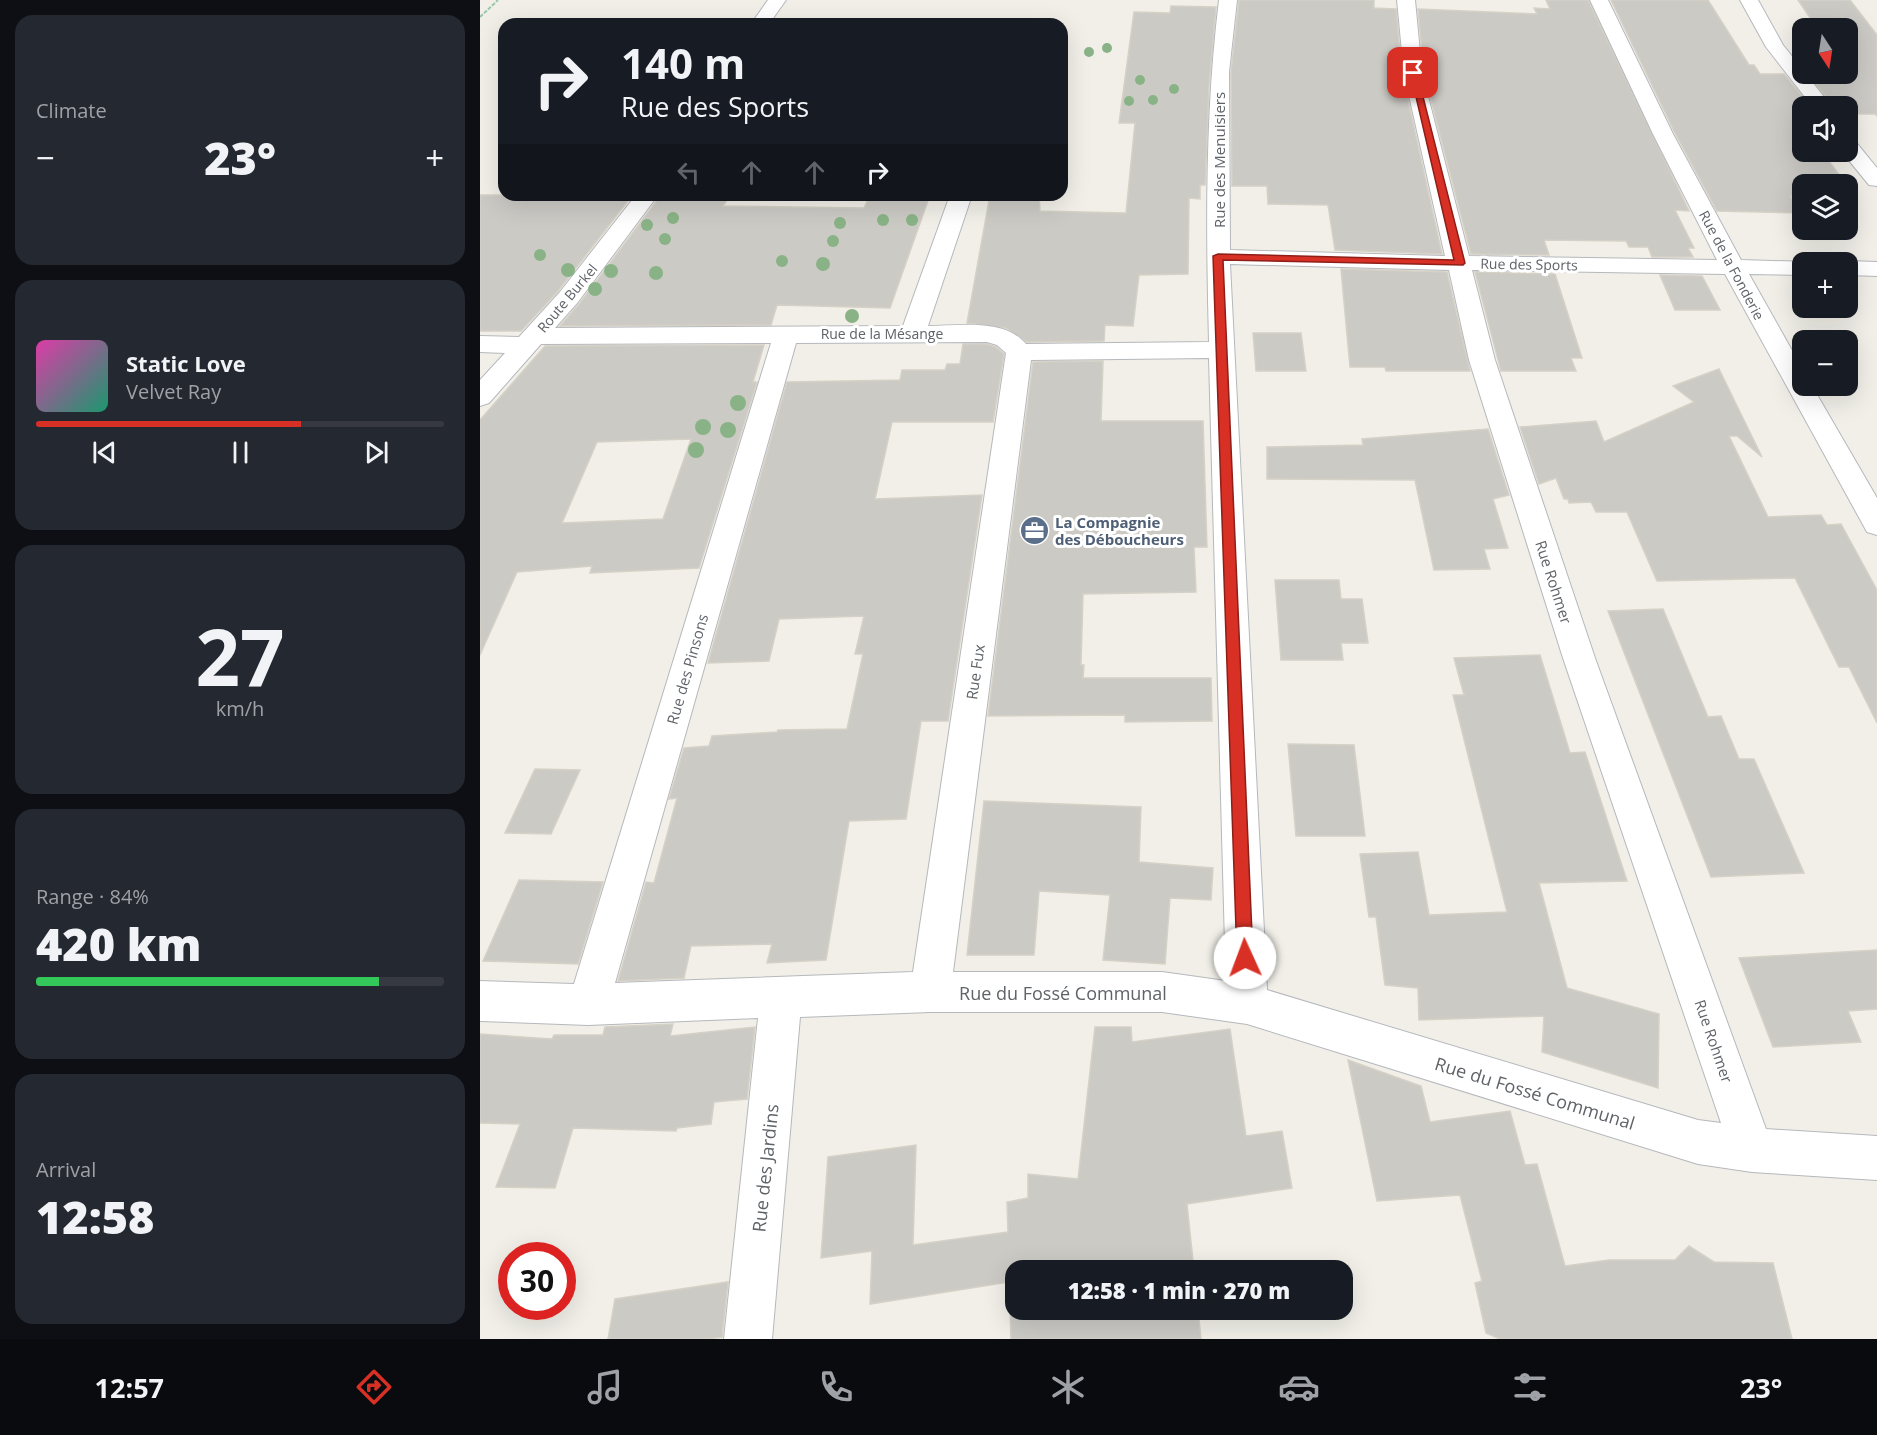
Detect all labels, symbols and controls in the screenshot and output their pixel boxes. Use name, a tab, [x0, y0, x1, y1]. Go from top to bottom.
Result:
north arrow	[1792, 18, 1858, 84]
map controls	[1792, 18, 1858, 396]
text: 140 m	[621, 34, 745, 91]
icon: right	[522, 42, 600, 120]
pin	[1387, 47, 1438, 98]
icon: arrive	[1396, 56, 1429, 89]
text: Rue des Sports	[621, 88, 809, 125]
street label: Rue des Menuisiers	[1209, 92, 1229, 228]
button: sound	[1792, 96, 1858, 162]
text: Climate	[36, 97, 107, 124]
text: 23°	[204, 127, 276, 188]
text: −	[36, 135, 55, 180]
text: +	[425, 135, 444, 180]
icon: left	[672, 156, 705, 189]
icon: ahead	[735, 156, 768, 189]
icon: ahead	[798, 156, 831, 189]
icon: right	[861, 156, 894, 189]
button: layers	[1792, 174, 1858, 240]
street label: Rue de la Fonderie	[1695, 207, 1769, 323]
button: +	[1792, 252, 1858, 318]
street label: Rue des Sports	[1480, 254, 1578, 274]
street label: Route Burkel	[533, 260, 601, 336]
street label: Rue de la Mésange	[821, 324, 943, 343]
button: −	[1792, 330, 1858, 396]
text: Static Love	[126, 348, 246, 378]
text: Velvet Ray	[126, 378, 221, 405]
icon: previous	[88, 436, 121, 469]
icon: pause	[224, 436, 257, 469]
icon: next	[360, 436, 393, 469]
place label: La Compagnie des Déboucheurs	[1055, 512, 1184, 549]
office icon: La Compagnie des Déboucheurs	[1018, 515, 1050, 547]
street label: Rue Rohmer	[1531, 538, 1577, 626]
text: 27	[195, 603, 285, 709]
street label: Rue des Pinsons	[662, 611, 712, 727]
street label: Rue Fux	[961, 643, 989, 701]
text: km/h	[216, 695, 264, 722]
text: Range · 84%	[36, 883, 149, 910]
text: 420 km	[36, 913, 201, 974]
position arrow	[1213, 926, 1277, 990]
street label: Rue du Fossé Communal	[959, 981, 1167, 1005]
street label: Rue Rohmer	[1690, 997, 1738, 1085]
street label: Rue du Fossé Communal	[1432, 1051, 1638, 1135]
street label: Rue des Jardins	[746, 1103, 784, 1233]
text: Arrival	[36, 1156, 96, 1183]
text: 12:58	[36, 1186, 154, 1247]
speed limit sign: 30	[498, 1242, 576, 1320]
text: 12:58 · 1 min · 270 m	[1068, 1275, 1290, 1305]
icon: directions	[353, 1366, 395, 1408]
icon: music	[584, 1366, 626, 1408]
icon: phone	[815, 1366, 857, 1408]
icon: climate	[1047, 1366, 1089, 1408]
icon: car	[1278, 1366, 1320, 1408]
icon: filters	[1509, 1366, 1551, 1408]
text: 12:57	[95, 1369, 164, 1406]
text: 23°	[1740, 1369, 1782, 1406]

